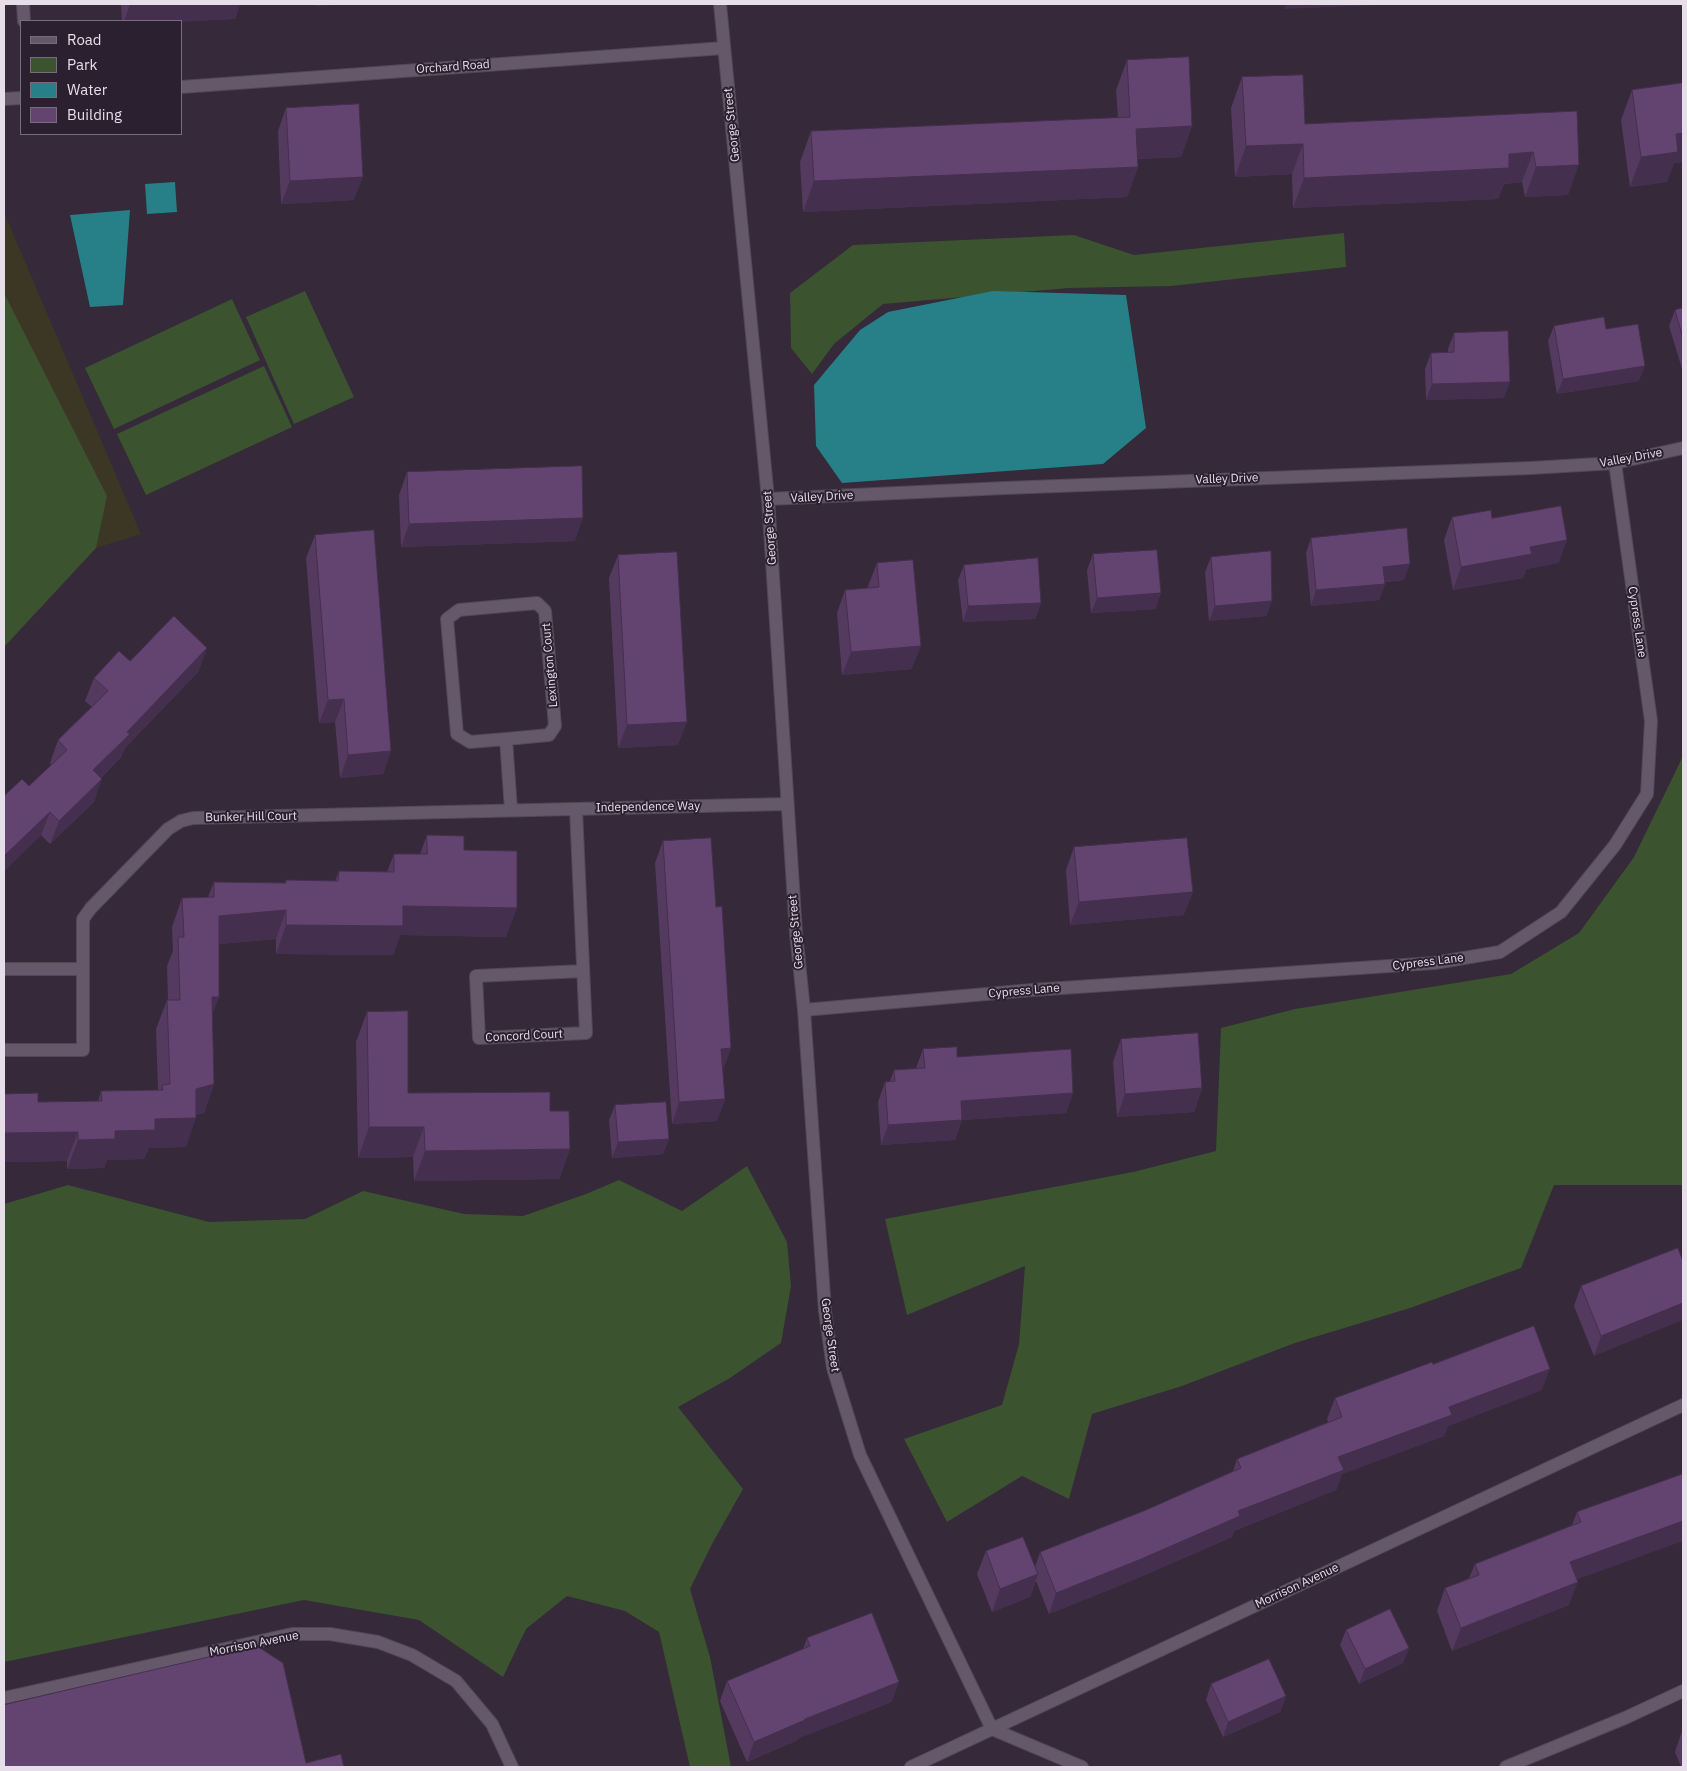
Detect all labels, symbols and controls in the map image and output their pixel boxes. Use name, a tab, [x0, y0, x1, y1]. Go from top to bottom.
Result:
legend	[20, 20, 182, 135]
text: Road	[67, 30, 102, 49]
text: Park	[67, 55, 97, 74]
street label: Orchard Road	[416, 57, 490, 77]
text: Water	[67, 80, 107, 99]
street label: George Street	[721, 87, 743, 163]
text: Building	[67, 105, 122, 124]
street label: Valley Drive	[1599, 445, 1663, 471]
street label: Valley Drive	[1195, 471, 1259, 487]
street label: Valley Drive	[790, 488, 854, 506]
street label: George Street	[760, 490, 780, 566]
street label: Cypress Lane	[1625, 586, 1649, 658]
street label: Lexington Court	[539, 622, 561, 708]
street label: Independence Way	[596, 799, 700, 815]
street label: Bunker Hill Court	[205, 809, 297, 825]
street label: George Street	[786, 894, 806, 970]
street label: Cypress Lane	[1392, 950, 1464, 974]
street label: Cypress Lane	[988, 981, 1060, 1001]
street label: Concord Court	[485, 1027, 563, 1045]
street label: George Street	[818, 1297, 842, 1373]
street label: Morrison Avenue	[1253, 1560, 1341, 1612]
street label: Morrison Avenue	[208, 1628, 300, 1660]

